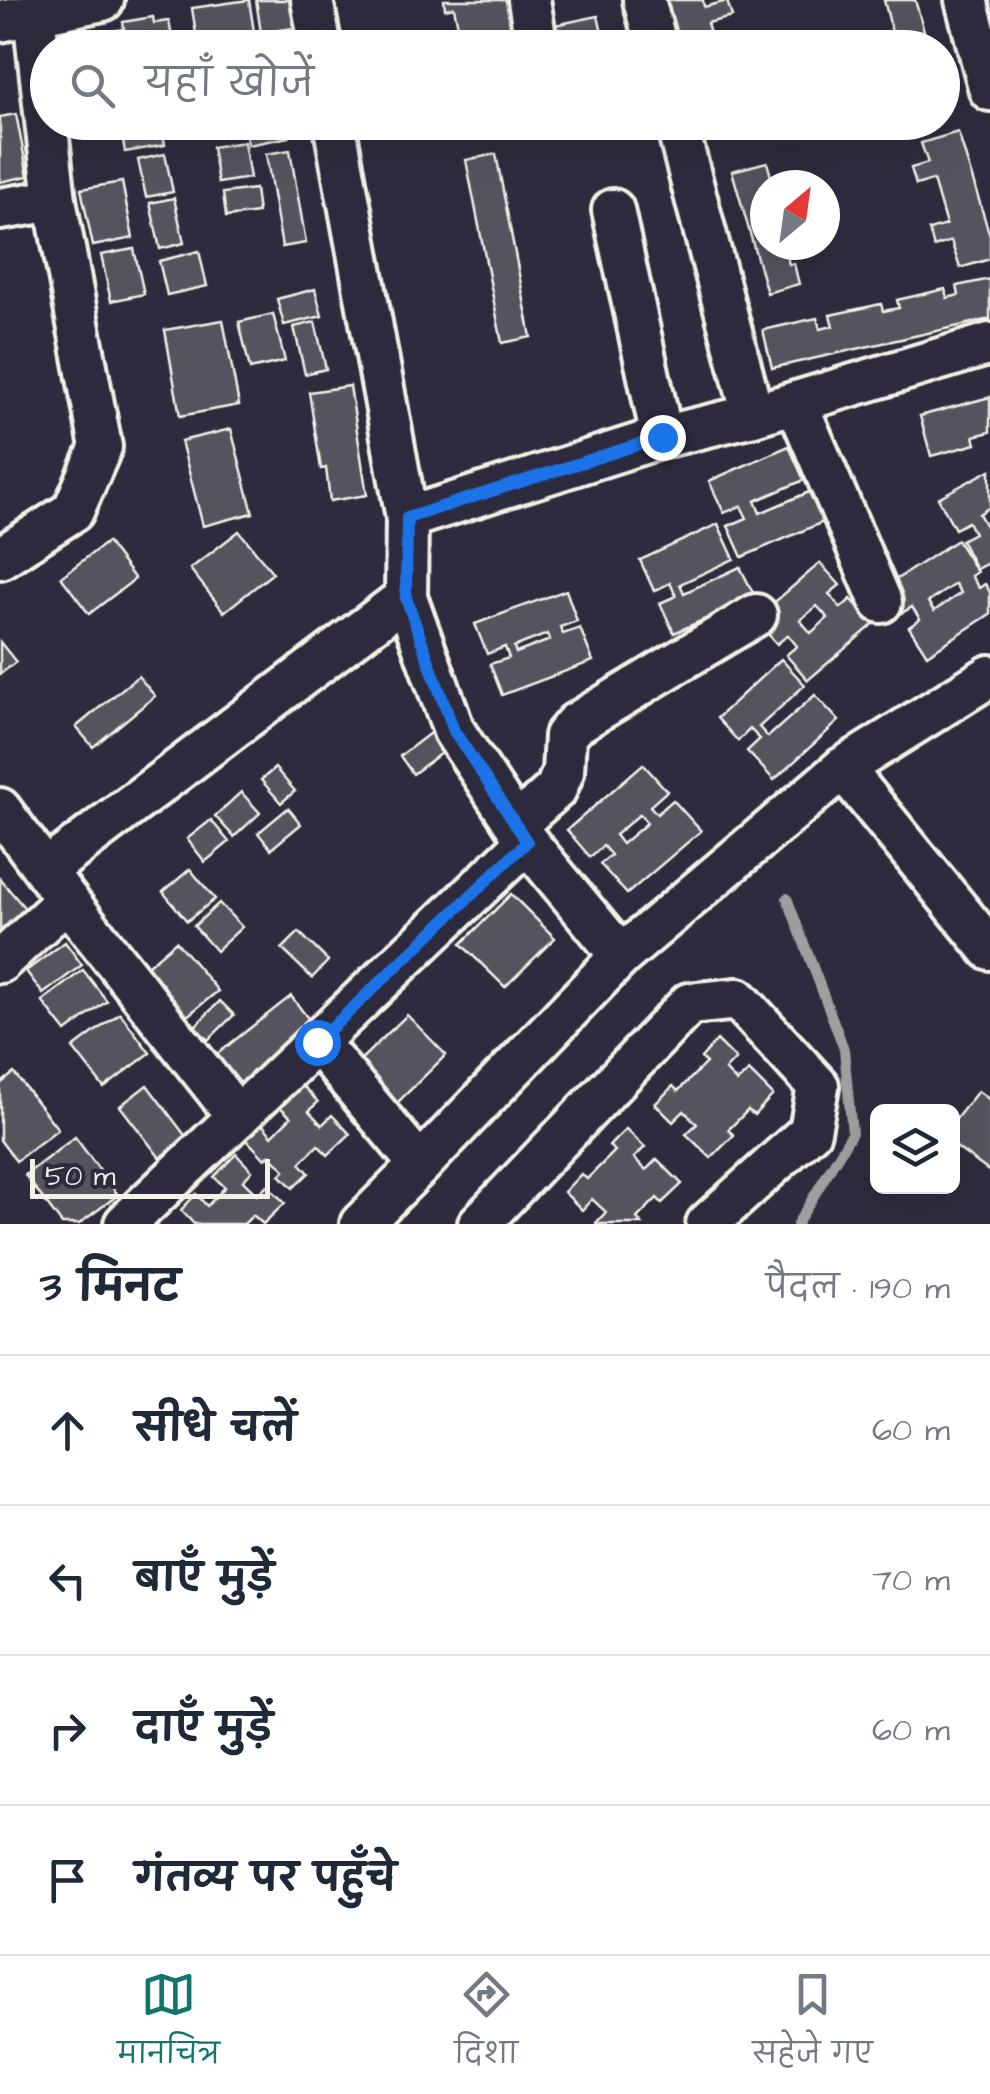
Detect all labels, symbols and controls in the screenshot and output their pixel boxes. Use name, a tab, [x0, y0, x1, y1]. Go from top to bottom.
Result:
search box	[30, 30, 960, 140]
icon: search	[65, 58, 120, 113]
text: यहाँ खोजें	[145, 58, 314, 110]
north arrow	[750, 170, 840, 260]
route end	[640, 415, 686, 461]
route start	[295, 1020, 341, 1066]
map controls	[870, 1104, 960, 1194]
button: layers	[870, 1104, 960, 1194]
scale bar	[30, 1154, 270, 1198]
text: 50 m	[45, 1157, 116, 1196]
text: 3 मिनट	[40, 1259, 180, 1317]
text: पैदल · 190 m	[766, 1266, 950, 1311]
icon: ahead	[40, 1403, 95, 1458]
text: सीधे चलें	[135, 1403, 296, 1455]
text: 60 m	[872, 1408, 950, 1453]
icon: left	[40, 1553, 95, 1608]
text: बाएँ मुड़ें	[135, 1553, 274, 1605]
text: 70 m	[872, 1558, 950, 1603]
icon: right	[40, 1703, 95, 1758]
text: दाएँ मुड़ें	[135, 1703, 273, 1755]
text: 60 m	[872, 1708, 950, 1753]
icon: arrive	[40, 1853, 95, 1908]
text: गंतव्य पर पहुँचे	[135, 1853, 396, 1905]
tab: मानचित्र	[117, 1967, 220, 2084]
tab: दिशा	[454, 1967, 518, 2084]
tab: सहेजे गए	[752, 1967, 873, 2084]

